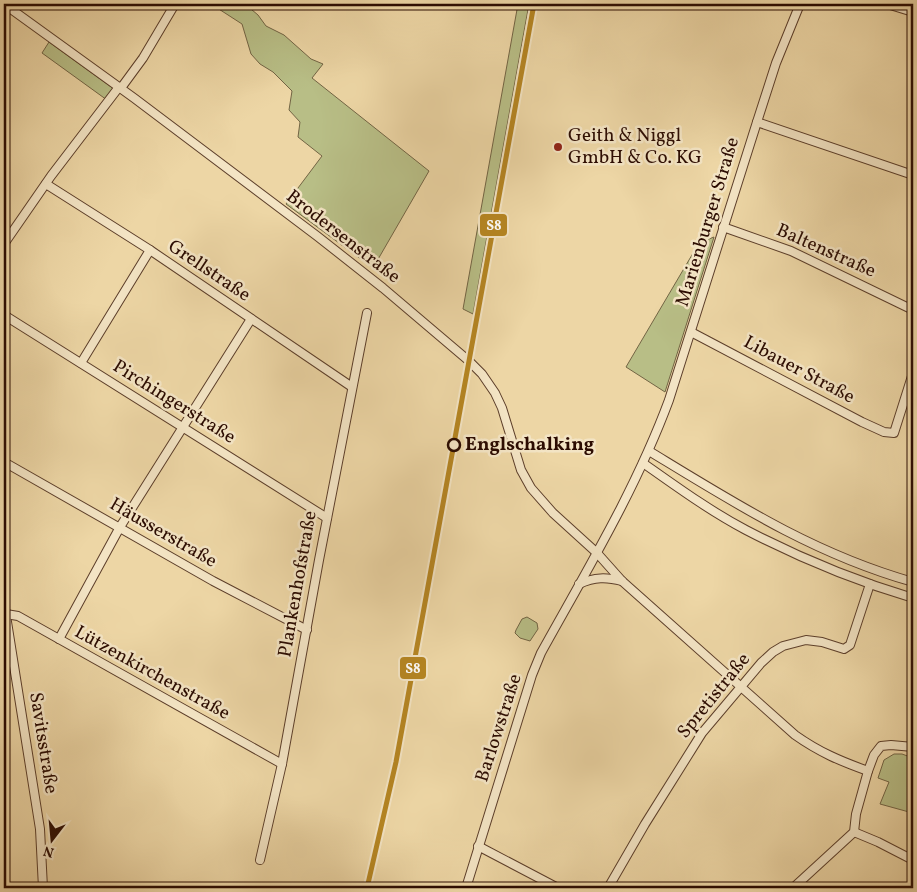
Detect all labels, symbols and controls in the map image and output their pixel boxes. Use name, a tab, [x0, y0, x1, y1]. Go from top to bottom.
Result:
place label: Geith & Niggl GmbH & Co. KG	[568, 123, 702, 171]
street label: Marienburger Straße	[670, 134, 746, 310]
marker: Geith & Niggl GmbH & Co. KG	[552, 141, 564, 153]
street label: Brodersenstraße	[280, 184, 406, 290]
line badge: S8	[479, 213, 508, 237]
text: S8	[486, 217, 502, 236]
street label: Baltenstraße	[772, 217, 880, 285]
street label: Grellstraße	[162, 234, 256, 308]
street label: Libauer Straße	[739, 330, 859, 410]
street label: Pirchingerstraße	[108, 354, 240, 450]
place label: Englschalking	[465, 432, 594, 458]
marker: Englschalking	[447, 438, 461, 452]
street label: Häusserstraße	[104, 492, 222, 574]
street label: Plankenhofstraße	[272, 509, 324, 659]
street label: Lützenkirchenstraße	[70, 619, 234, 727]
street label: Spretistraße	[671, 648, 757, 744]
line badge: S8	[399, 656, 427, 680]
text: S8	[405, 660, 421, 679]
street label: Barlowstraße	[469, 671, 529, 785]
street label: Savitsstraße	[22, 690, 64, 796]
north arrow	[28, 814, 78, 864]
text: N	[41, 841, 56, 862]

